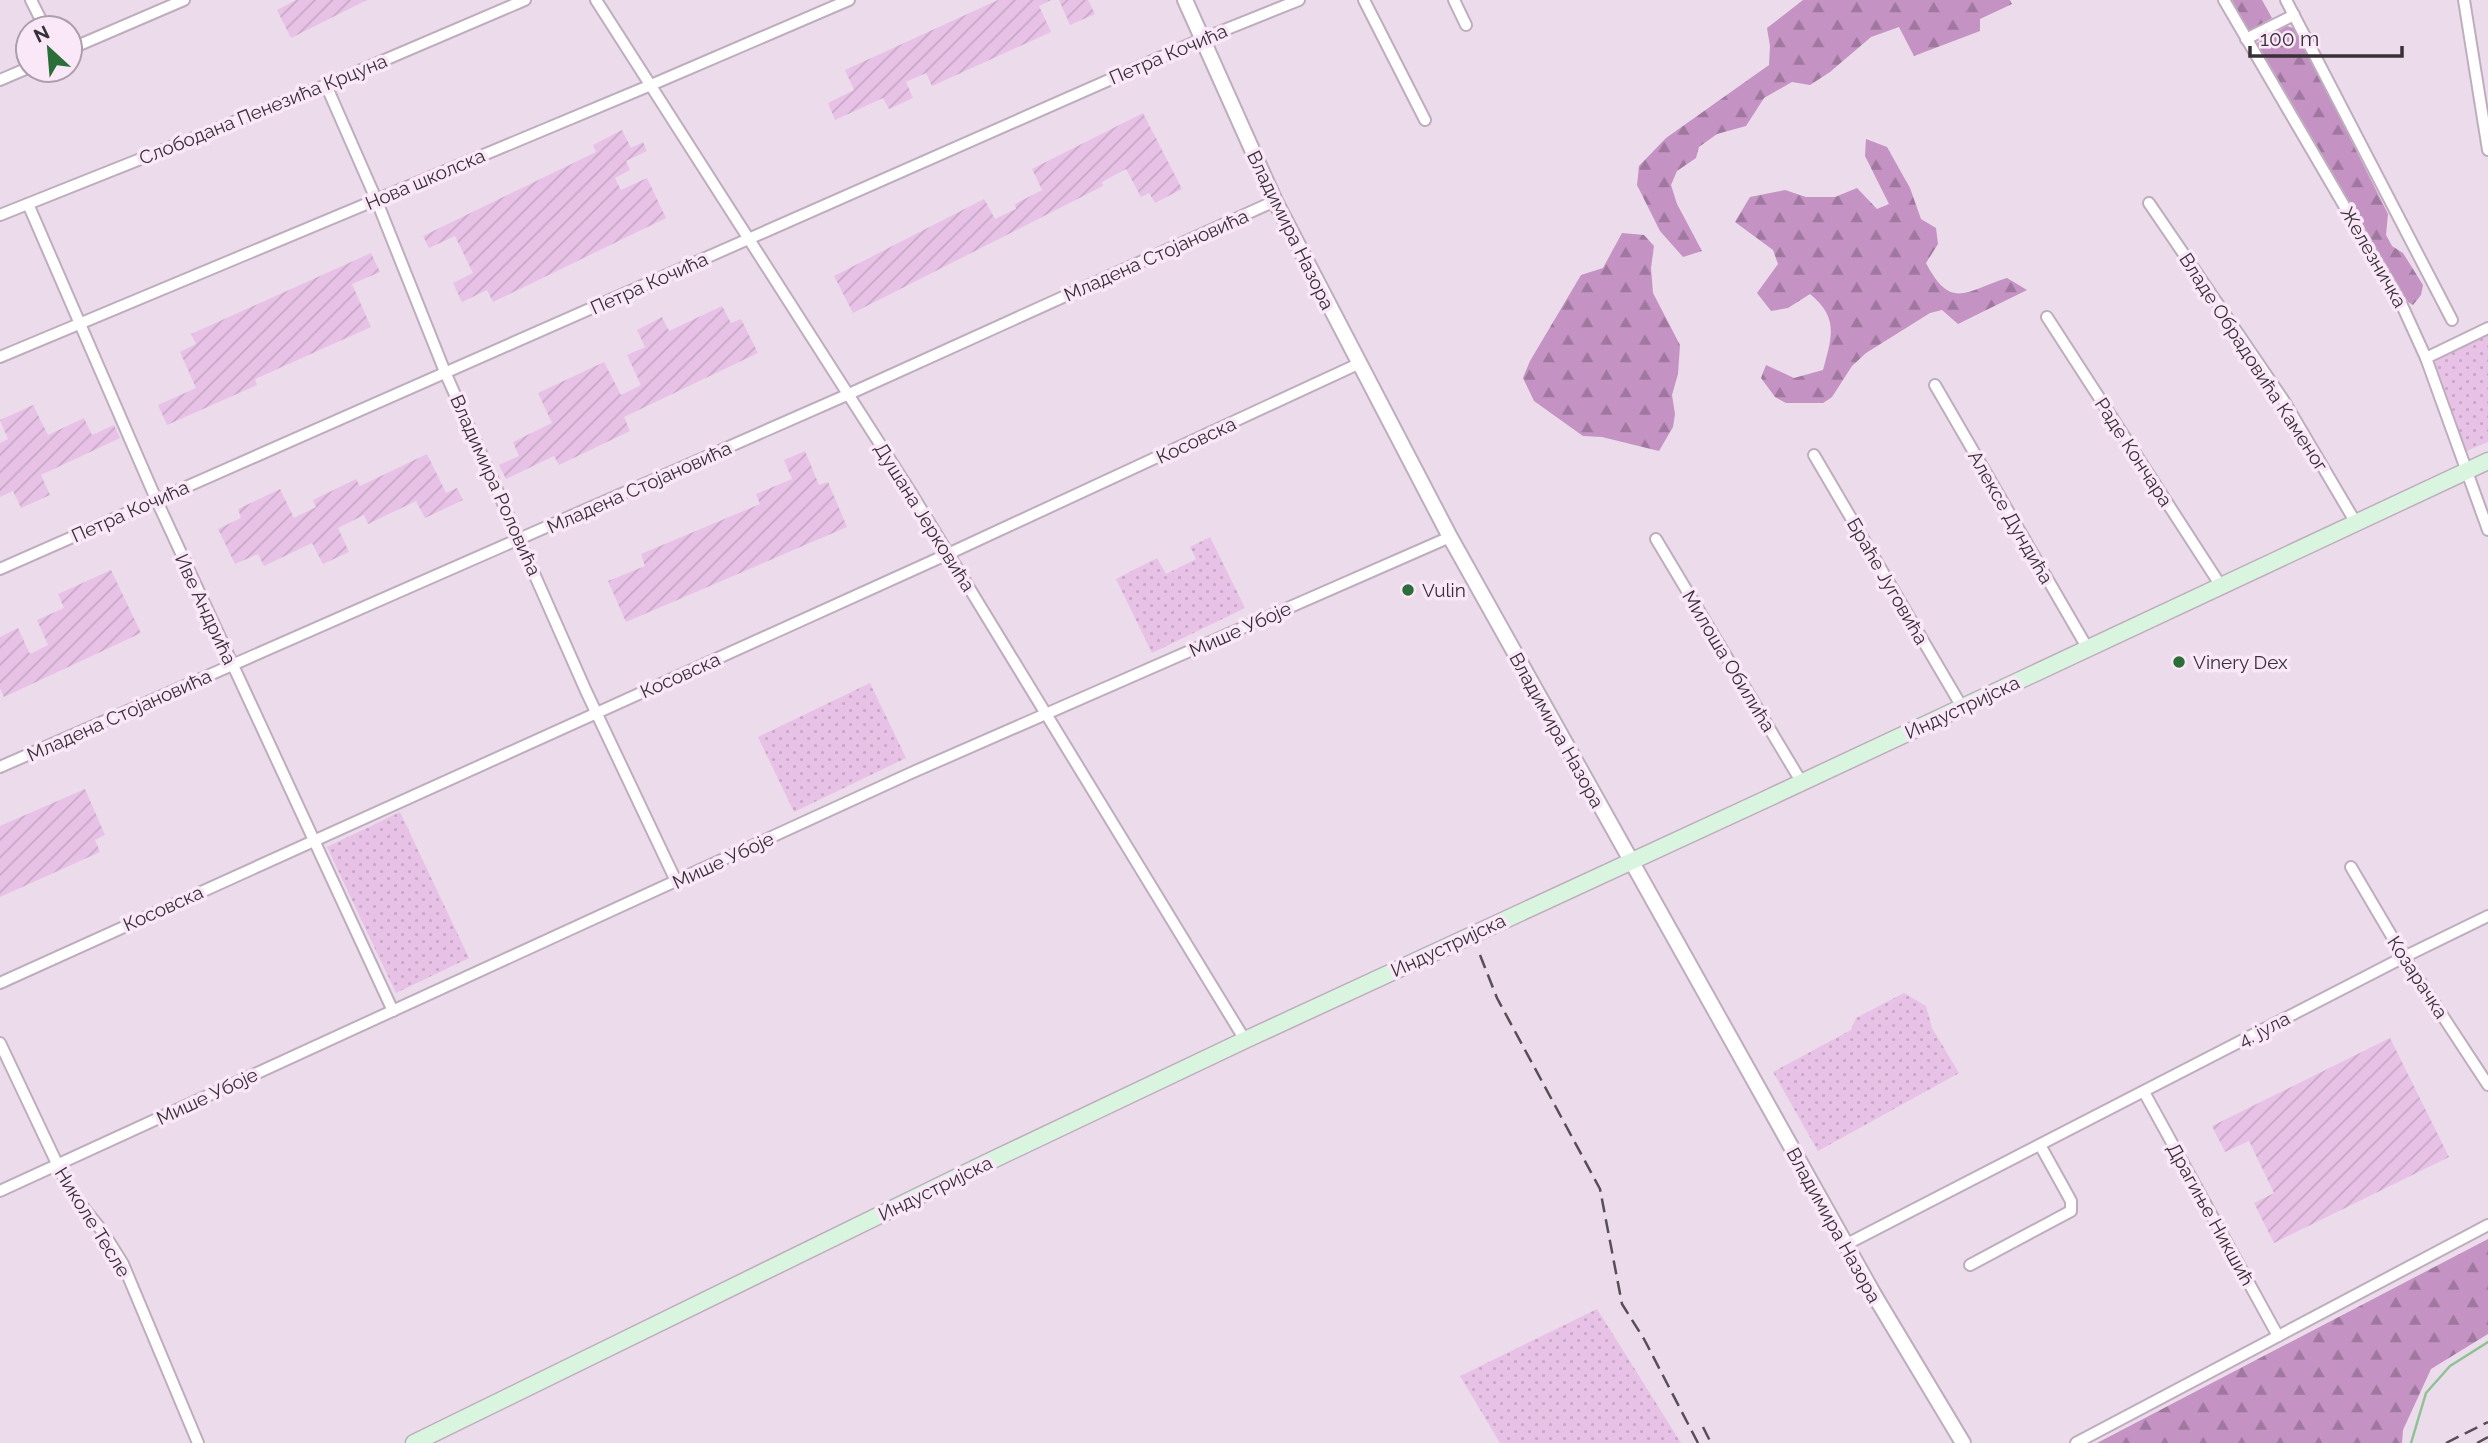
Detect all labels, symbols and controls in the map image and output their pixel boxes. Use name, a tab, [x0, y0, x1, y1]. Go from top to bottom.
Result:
north arrow	[14, 14, 84, 84]
scale bar	[2250, 14, 2402, 58]
street label: Петра Кочића	[1106, 19, 1230, 89]
text: N	[30, 21, 53, 47]
text: 100 m	[2260, 26, 2319, 51]
street label: Слободана Пенезића Крцуна	[136, 49, 390, 169]
street label: Нова школска	[362, 144, 488, 214]
street label: Владимира Назора	[1243, 147, 1339, 313]
street label: Железничка	[2336, 203, 2412, 311]
street label: Младена Стојановића	[1060, 204, 1252, 306]
street label: Петра Кочића	[587, 247, 711, 319]
street label: Владе Обрадовића Каменог	[2175, 249, 2333, 476]
street label: Владимира Роловића	[446, 391, 546, 579]
street label: Раде Кончара	[2091, 394, 2177, 510]
street label: Косовска	[1153, 412, 1239, 468]
street label: Младена Стојановића	[543, 436, 735, 538]
street label: Душана Јерковића	[870, 439, 980, 595]
street label: Алексе Дундића	[1964, 447, 2058, 587]
street label: Петра Кочића	[68, 475, 192, 547]
street label: Браће Југовића	[1843, 514, 1933, 648]
street label: Иве Андрића	[171, 550, 241, 668]
place label: Vulin	[1422, 579, 1466, 601]
marker: Vulin	[1400, 582, 1416, 598]
street label: Милоша Обилића	[1678, 586, 1780, 736]
street label: Мише Убоје	[1186, 597, 1294, 661]
street label: Косовска	[637, 648, 723, 702]
street label: Владимира Назора	[1505, 649, 1609, 811]
place label: Vinery Dex	[2193, 651, 2288, 673]
marker: Vinery Dex	[2171, 654, 2187, 670]
street label: Младена Стојановића	[23, 664, 215, 766]
street label: Индустријска	[1901, 671, 2023, 743]
street label: Мише Убоје	[669, 827, 777, 893]
street label: Косовска	[120, 881, 206, 935]
street label: Индустријска	[1387, 909, 1509, 981]
street label: Козарачка	[2383, 932, 2453, 1022]
street label: 4. јула	[2235, 1007, 2293, 1051]
street label: Мише Убоје	[153, 1063, 261, 1129]
street label: Драгиње Никшић	[2163, 1139, 2259, 1289]
street label: Владимира Назора	[1782, 1144, 1886, 1306]
street label: Индустријска	[875, 1151, 995, 1225]
street label: Николе Тесле	[50, 1163, 136, 1281]

